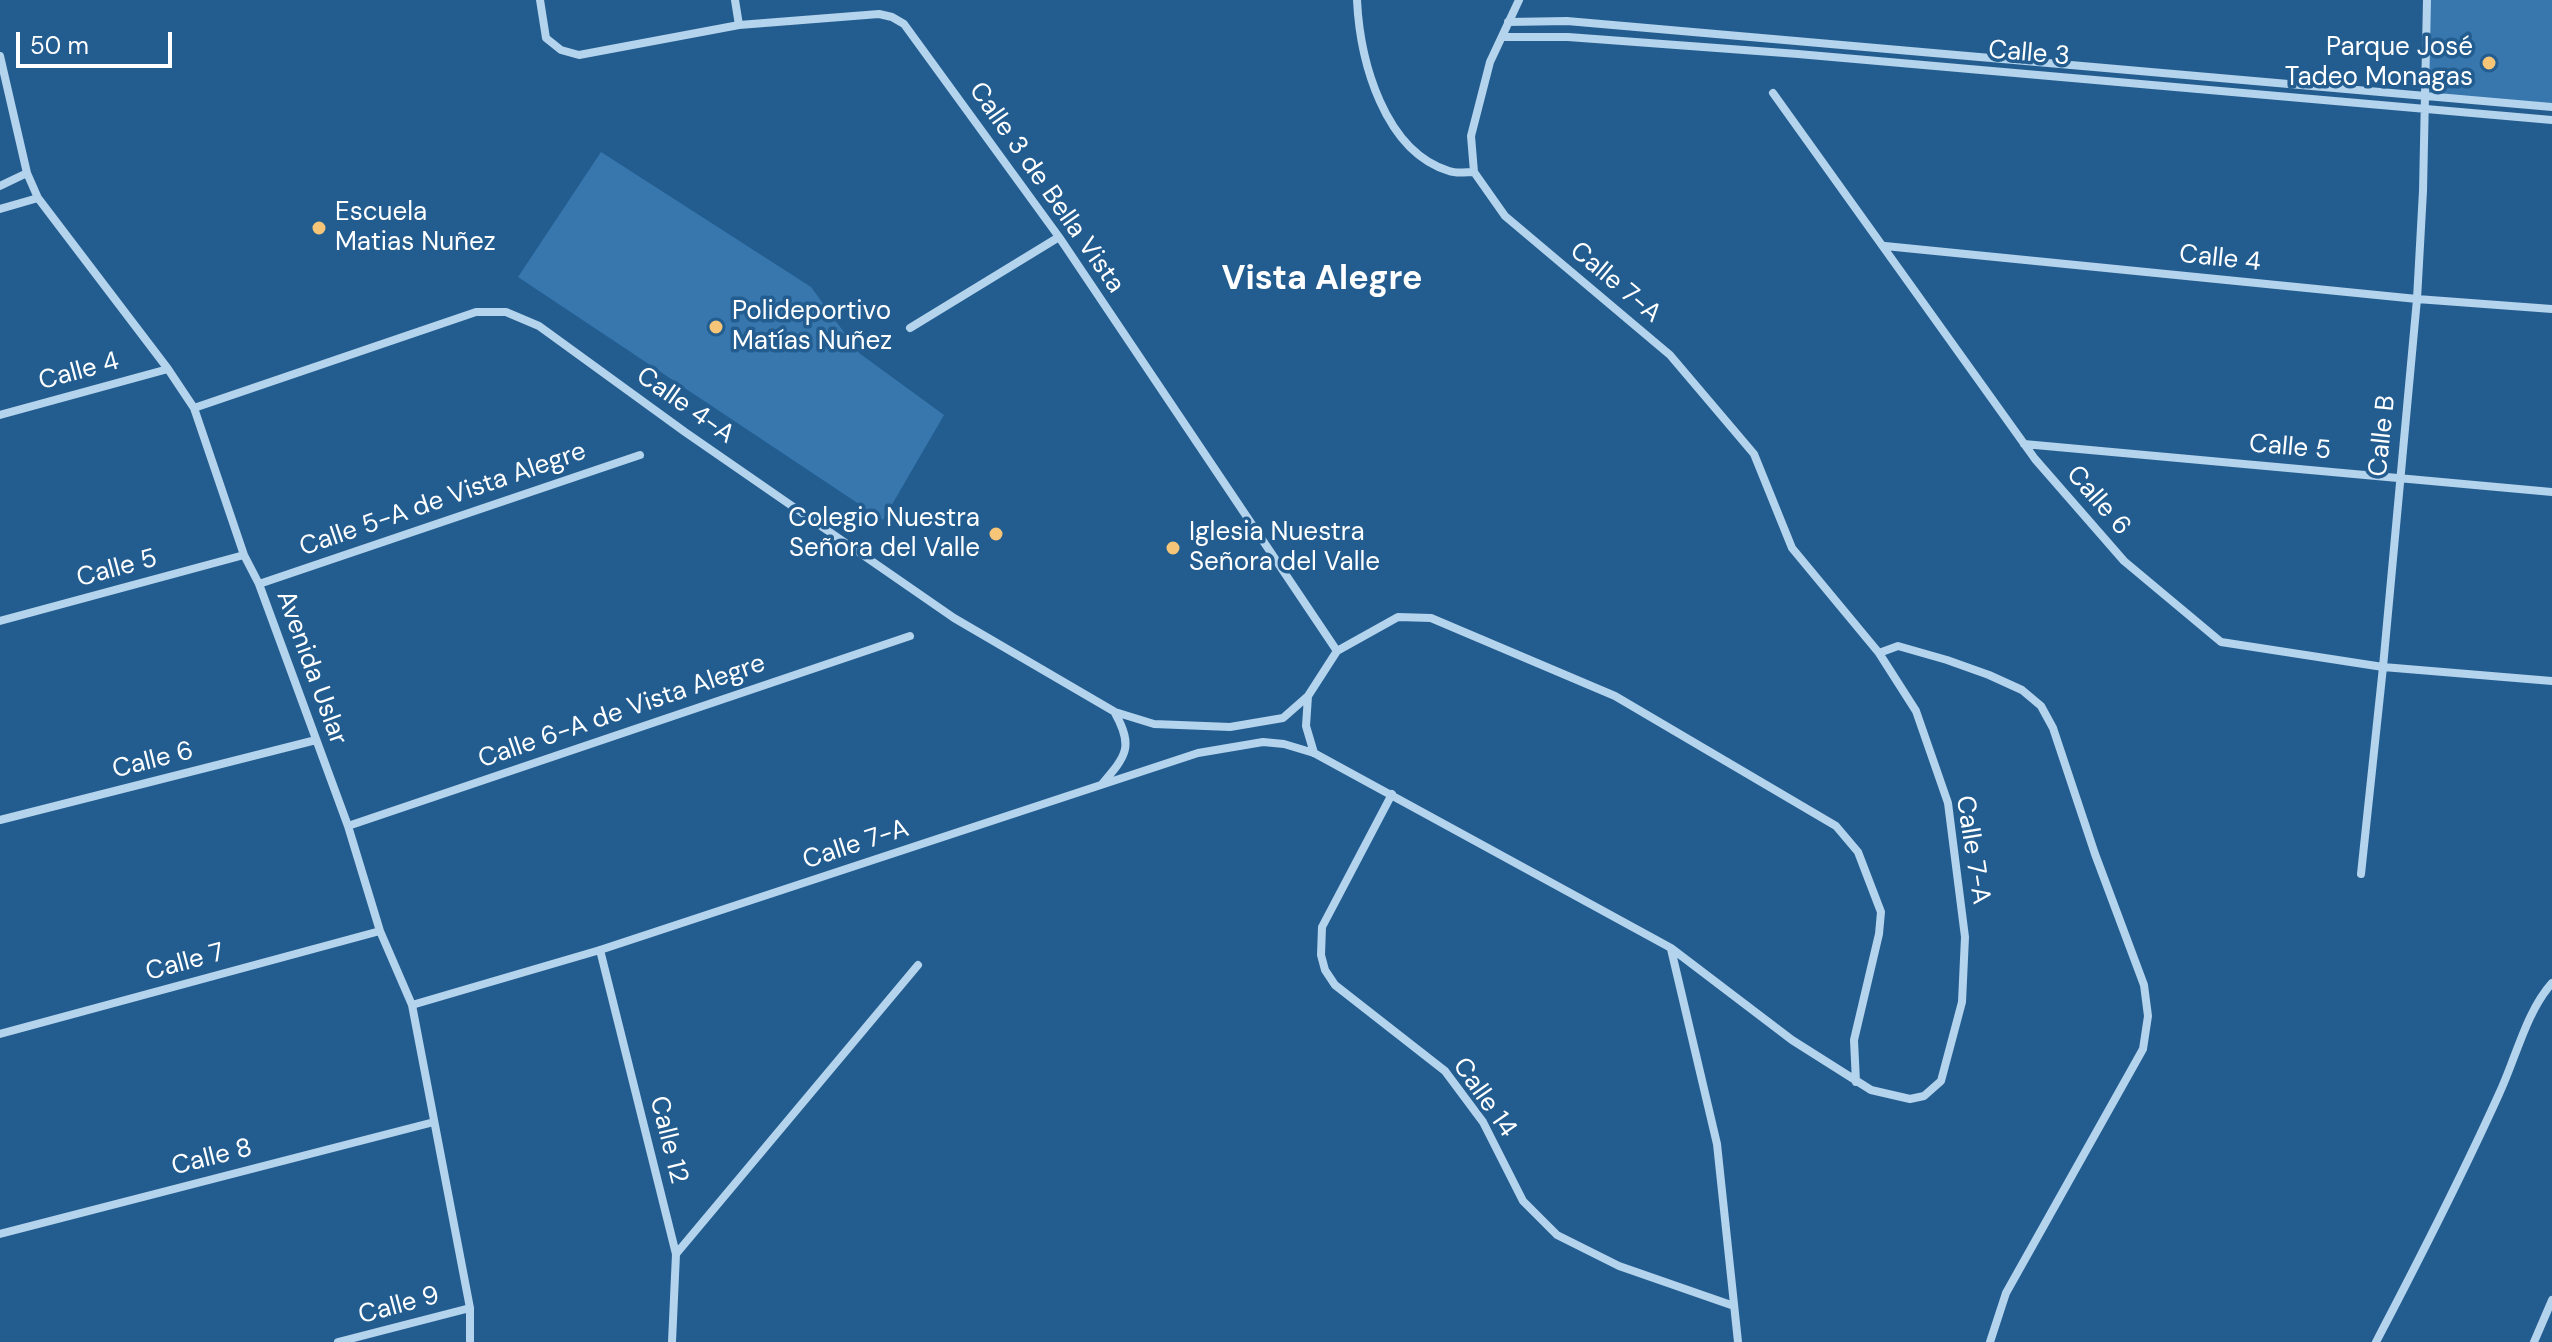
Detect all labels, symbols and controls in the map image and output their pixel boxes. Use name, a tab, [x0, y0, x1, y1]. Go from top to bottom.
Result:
scale bar	[20, 16, 176, 66]
text: 50 m	[30, 30, 89, 61]
place label: Parque José Tadeo Monagas	[2285, 32, 2473, 94]
street label: Calle 3	[1987, 35, 2071, 73]
marker: Parque José Tadeo Monagas	[2480, 54, 2498, 72]
street label: Calle 3 de Bella Vista	[962, 77, 1130, 299]
place label: Escuela Matias Nuñez	[335, 197, 496, 258]
marker: Escuela Matias Nuñez	[310, 219, 328, 237]
street label: Calle 7-A	[1563, 236, 1667, 330]
street label: Calle 4	[2178, 239, 2262, 279]
district label: Vista Alegre	[1221, 260, 1423, 300]
place label: Polideportivo Matías Nuñez	[732, 296, 892, 358]
marker: Polideportivo Matías Nuñez	[707, 318, 725, 336]
street label: Calle 4	[35, 346, 123, 398]
street label: Calle 4-A	[630, 361, 740, 451]
street label: Calle B	[2363, 394, 2403, 478]
street label: Calle 5	[2248, 429, 2332, 467]
street label: Calle 5-A de Vista Alegre	[296, 436, 590, 564]
street label: Calle 6	[2059, 460, 2137, 542]
place label: Colegio Nuestra Señora del Valle	[788, 503, 980, 564]
place label: Iglesia Nuestra Señora del Valle	[1189, 517, 1380, 578]
marker: Colegio Nuestra Señora del Valle	[987, 525, 1005, 543]
marker: Iglesia Nuestra Señora del Valle	[1164, 539, 1182, 557]
street label: Calle 5	[73, 543, 161, 595]
street label: Avenida Uslar	[269, 587, 353, 749]
street label: Calle 6-A de Vista Alegre	[474, 648, 770, 776]
street label: Calle 6	[109, 736, 197, 786]
street label: Calle 7-A	[1948, 793, 1996, 907]
street label: Calle 7-A	[799, 813, 913, 877]
street label: Calle 7	[142, 938, 228, 988]
street label: Calle 14	[1445, 1052, 1523, 1144]
street label: Calle 12	[642, 1093, 694, 1187]
street label: Calle 8	[169, 1133, 255, 1183]
street label: Calle 9	[355, 1280, 443, 1332]

